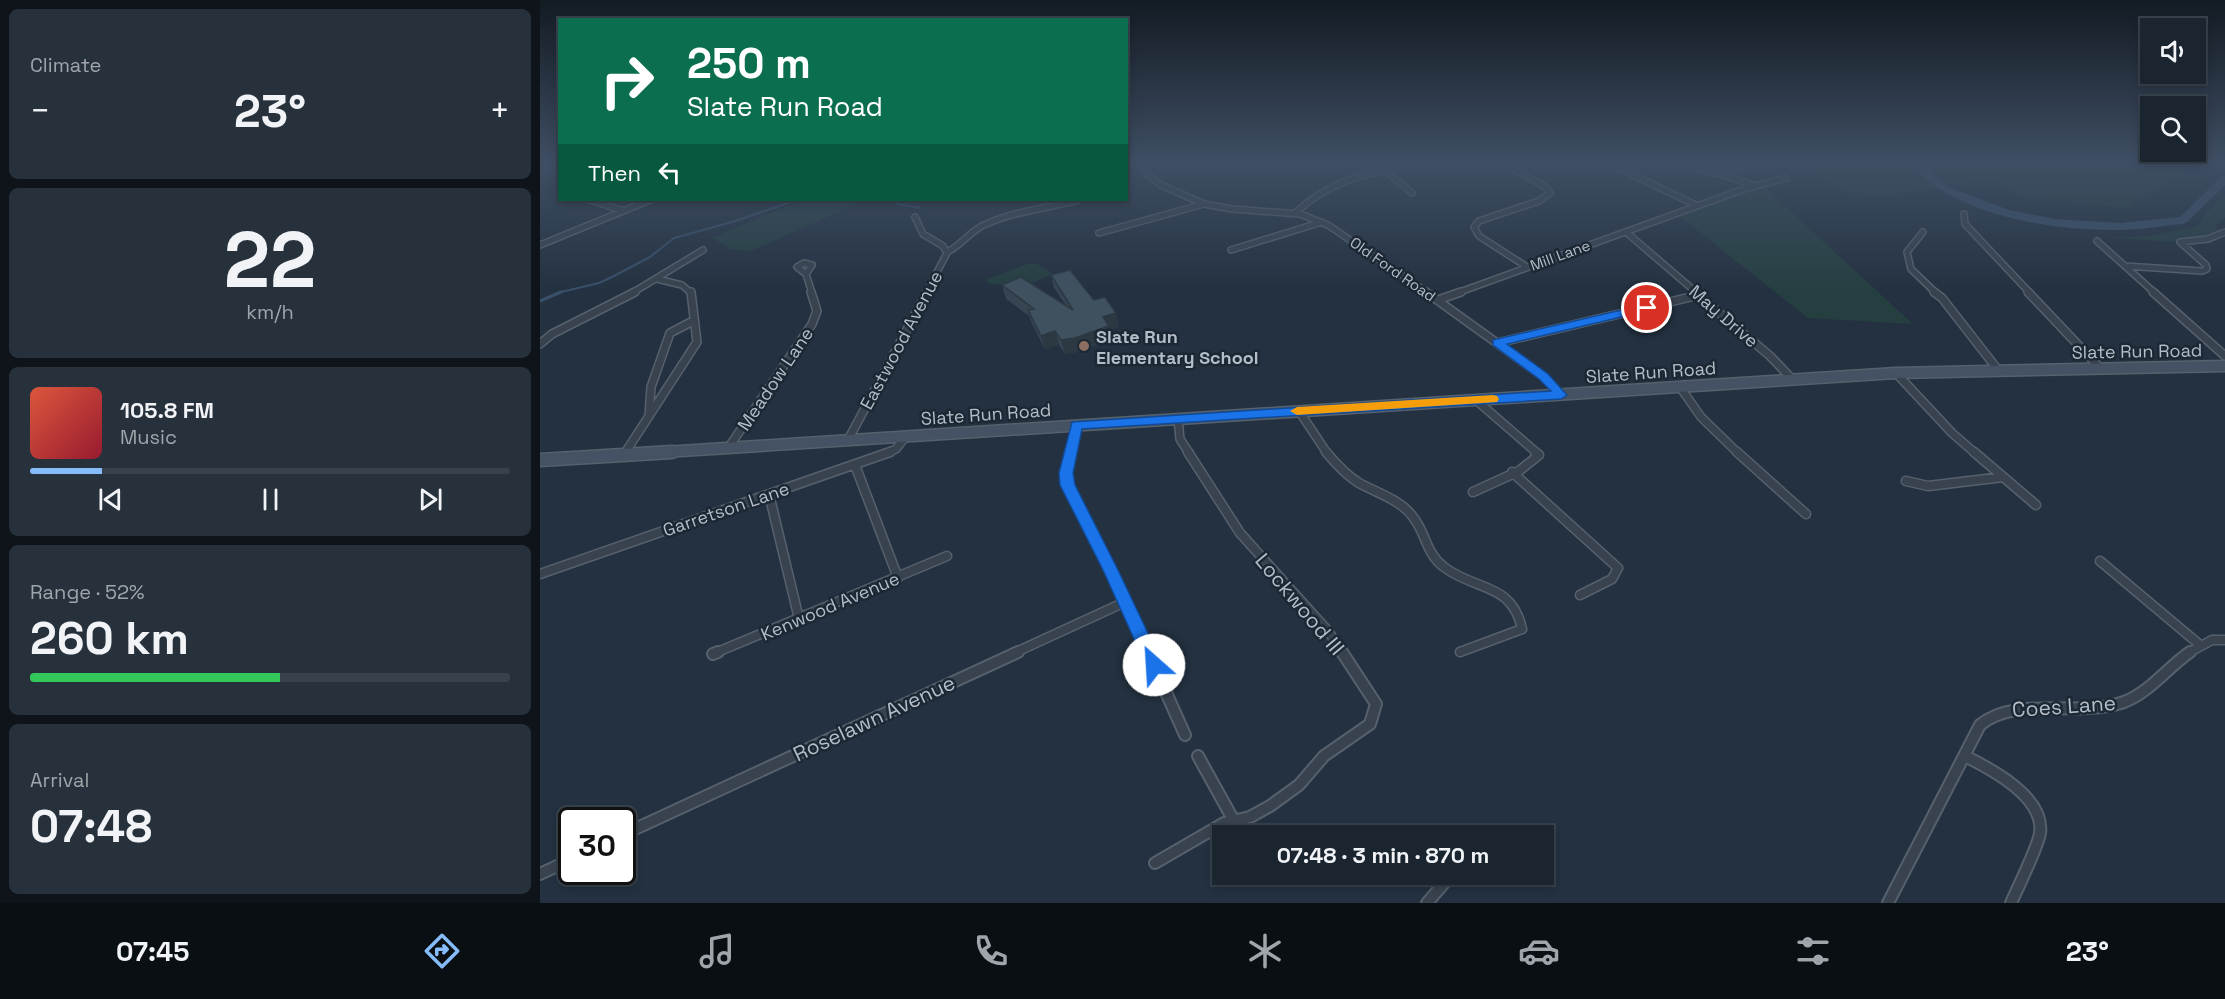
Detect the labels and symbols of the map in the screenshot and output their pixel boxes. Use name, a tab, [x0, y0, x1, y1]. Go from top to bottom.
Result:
street label: Old Ford Road	[1346, 232, 1440, 306]
street label: Mill Lane	[1527, 235, 1593, 275]
street label: Eastwood Avenue	[855, 267, 947, 413]
street label: May Drive	[1685, 280, 1763, 352]
pin	[1621, 282, 1672, 333]
street label: Meadow Lane	[732, 323, 818, 435]
place label: Slate Run Elementary School	[1096, 325, 1259, 369]
street label: Slate Run Road	[2071, 338, 2203, 364]
marker: Slate Run Elementary School	[1077, 339, 1091, 353]
street label: Slate Run Road	[1585, 356, 1717, 388]
street label: Slate Run Road	[920, 398, 1052, 430]
street label: Garretson Lane	[660, 477, 792, 541]
street label: Lockwood III	[1249, 547, 1351, 661]
street label: Kenwood Avenue	[757, 566, 903, 646]
position arrow	[1122, 633, 1186, 697]
street label: Roselawn Avenue	[789, 669, 959, 767]
street label: Coes Lane	[2011, 689, 2117, 723]
speed limit sign: 30	[558, 807, 636, 885]

